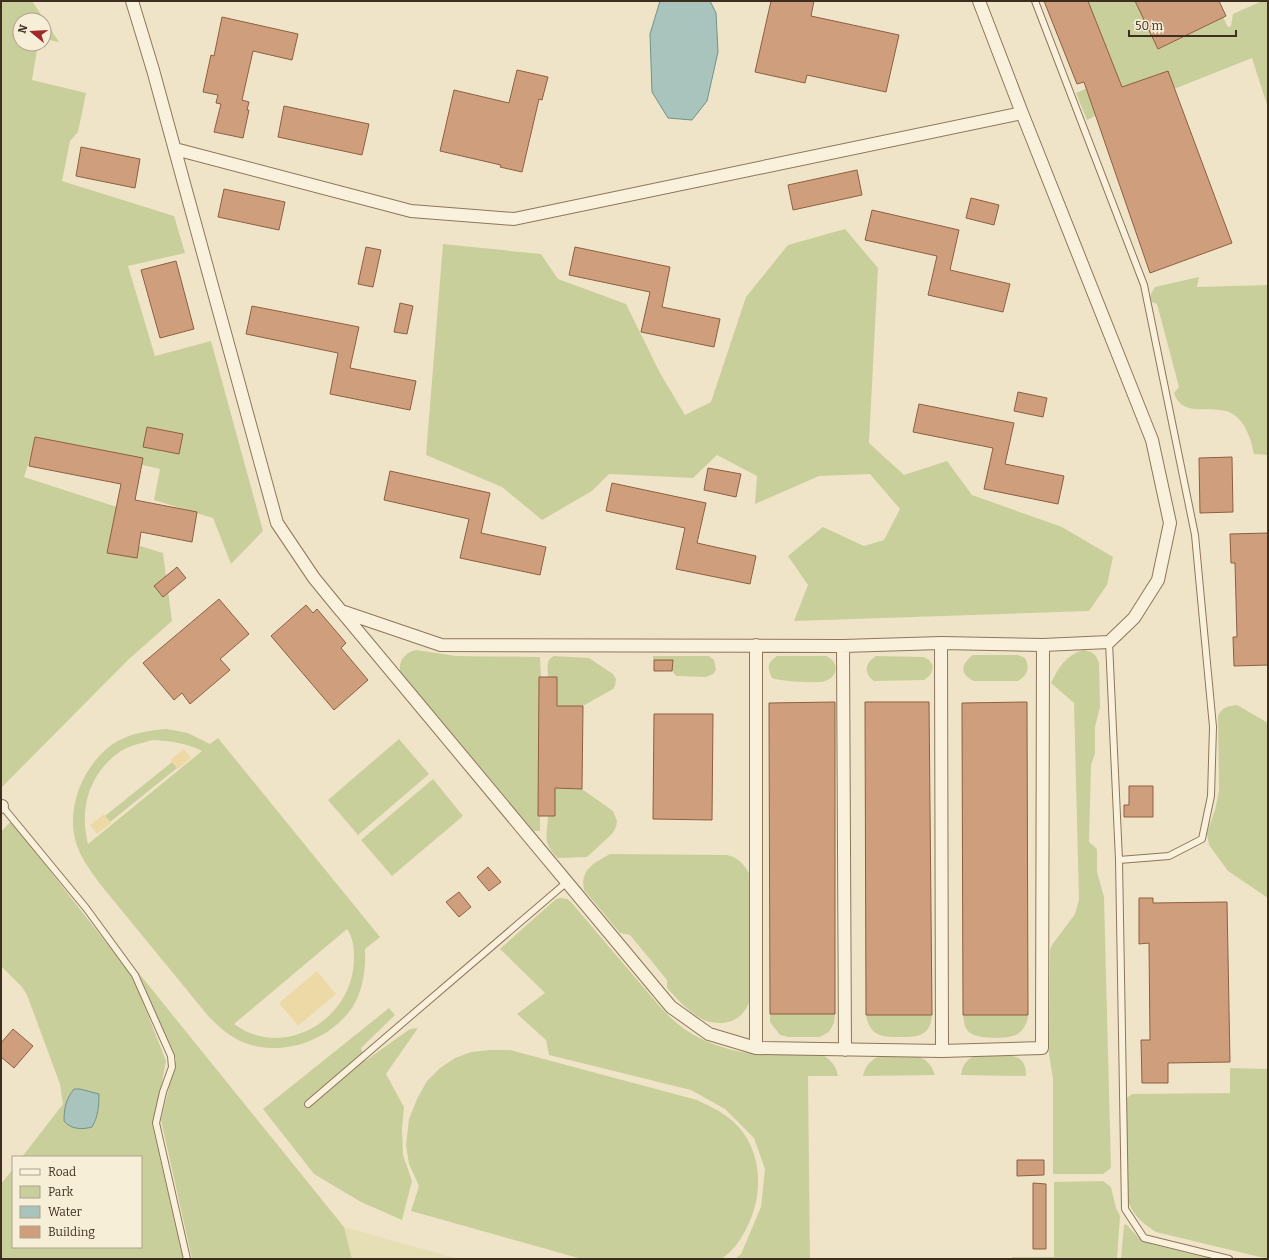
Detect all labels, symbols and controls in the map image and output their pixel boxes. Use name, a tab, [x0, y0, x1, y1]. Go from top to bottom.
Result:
north arrow	[12, 12, 52, 52]
scale bar	[1129, 12, 1236, 38]
text: 50 m	[1135, 19, 1164, 33]
text: N	[15, 23, 31, 35]
legend	[12, 1156, 142, 1248]
text: Road	[48, 1165, 76, 1179]
text: Park	[48, 1185, 74, 1199]
text: Water	[48, 1205, 83, 1219]
text: Building	[48, 1225, 95, 1239]

